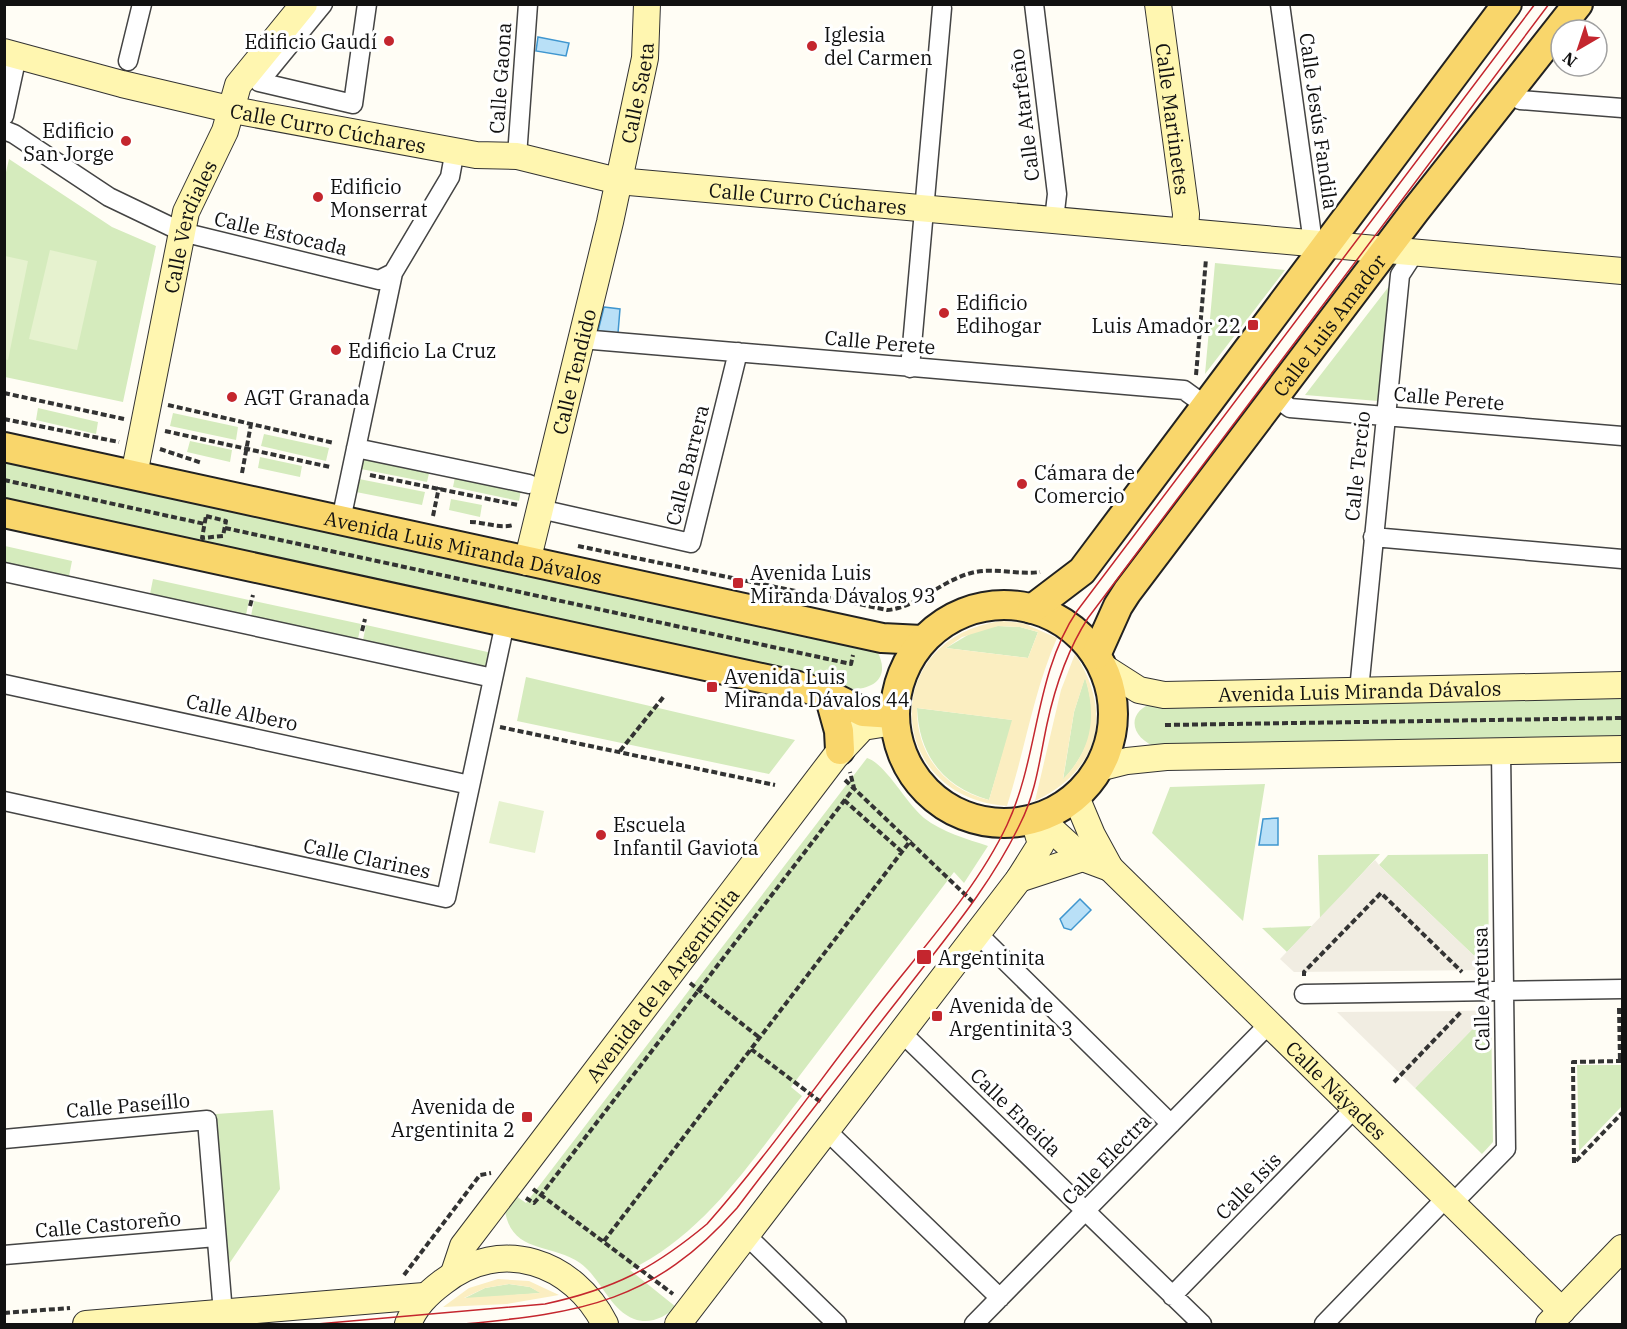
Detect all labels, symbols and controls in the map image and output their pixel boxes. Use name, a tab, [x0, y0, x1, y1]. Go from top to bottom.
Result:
north arrow	[1549, 18, 1609, 78]
street label: Calle Gaona	[483, 21, 517, 135]
place label: Iglesia del Carmen	[824, 21, 933, 71]
place label: Edificio Gaudí	[244, 28, 377, 55]
street label: Calle Jesús Fandila	[1293, 31, 1345, 211]
marker: Edificio Gaudí	[382, 34, 396, 48]
marker: Iglesia del Carmen	[805, 39, 819, 53]
street label: Calle Martinetes	[1150, 41, 1197, 197]
street label: Calle Saeta	[614, 42, 659, 146]
street label: Calle Atarfeño	[1002, 47, 1046, 183]
text: N	[1558, 48, 1581, 71]
street label: Calle Curro Cúchares	[228, 96, 428, 159]
place label: Edificio San Jorge	[23, 117, 114, 167]
marker: Edificio San Jorge	[119, 134, 133, 148]
street label: Calle Verdiales	[157, 155, 223, 296]
place label: Edificio Monserrat	[330, 173, 427, 223]
street label: Calle Curro Cúchares	[708, 176, 908, 220]
marker: Edificio Monserrat	[311, 190, 325, 204]
street label: Calle Estocada	[212, 205, 351, 262]
street label: Calle Luis Amador	[1266, 248, 1391, 402]
place label: Edificio Edihogar	[956, 289, 1042, 339]
street label: Calle Tendido	[545, 306, 602, 437]
marker: Edificio Edihogar	[937, 306, 951, 320]
place label: Luis Amador 22	[1092, 312, 1241, 339]
marker: Luis Amador 22	[1246, 318, 1260, 332]
street label: Calle Perete	[823, 324, 937, 360]
place label: Edificio La Cruz	[348, 337, 496, 364]
marker: Edificio La Cruz	[329, 343, 343, 357]
street label: Calle Perete	[1392, 380, 1506, 416]
place label: AGT Granada	[244, 384, 370, 411]
marker: AGT Granada	[225, 390, 239, 404]
street label: Calle Barrera	[659, 402, 715, 528]
street label: Calle Tercio	[1338, 410, 1376, 522]
place label: Cámara de Comercio	[1034, 459, 1135, 509]
marker: Cámara de Comercio	[1015, 477, 1029, 491]
street label: Avenida Luis Miranda Dávalos	[322, 504, 605, 590]
place label: Avenida Luis Miranda Dávalos 93	[750, 559, 936, 609]
marker: Avenida Luis Miranda Dávalos 93	[731, 576, 745, 590]
place label: Avenida Luis Miranda Dávalos 44	[724, 663, 910, 713]
street label: Avenida Luis Miranda Dávalos	[1218, 674, 1502, 707]
marker: Avenida Luis Miranda Dávalos 44	[705, 680, 719, 694]
street label: Calle Albero	[184, 687, 300, 737]
place label: Escuela Infantil Gaviota	[613, 811, 759, 861]
marker: Escuela Infantil Gaviota	[594, 828, 608, 842]
street label: Calle Clarines	[301, 831, 433, 885]
street label: Avenida de la Argentinita	[579, 882, 745, 1087]
street label: Calle Aretusa	[1466, 926, 1496, 1051]
place label: Argentinita	[938, 944, 1045, 971]
marker: Argentinita	[915, 948, 933, 966]
place label: Avenida de Argentinita 3	[949, 992, 1073, 1042]
marker: Avenida de Argentinita 3	[930, 1009, 944, 1023]
street label: Calle Náyades	[1280, 1034, 1393, 1146]
street label: Calle Eneida	[965, 1062, 1067, 1162]
street label: Calle Paseíllo	[65, 1086, 191, 1124]
place label: Avenida de Argentinita 2	[391, 1093, 515, 1143]
street label: Calle Electra	[1055, 1107, 1157, 1211]
marker: Avenida de Argentinita 2	[520, 1110, 534, 1124]
street label: Calle Isis	[1209, 1146, 1287, 1226]
street label: Calle Castoreño	[34, 1204, 182, 1244]

